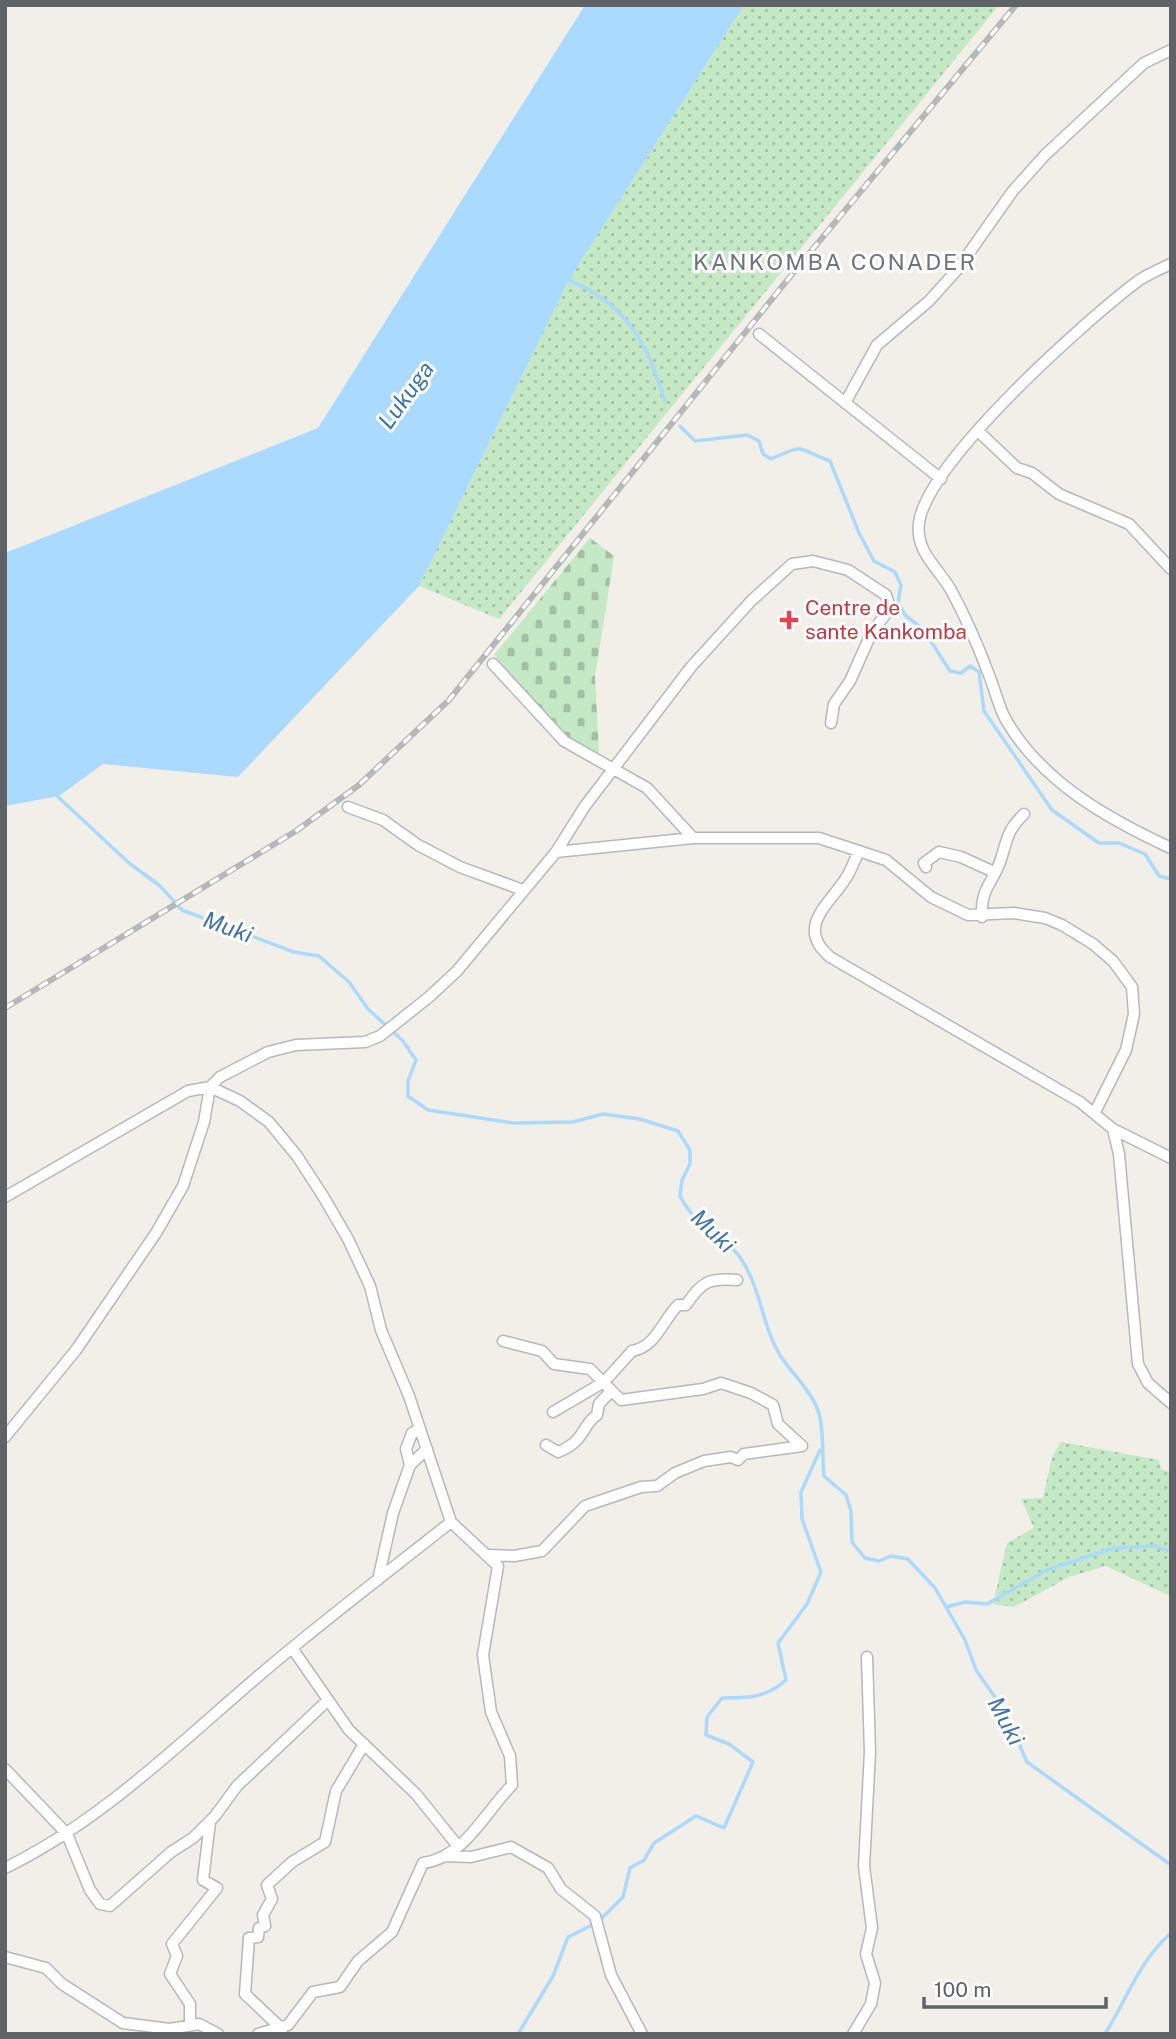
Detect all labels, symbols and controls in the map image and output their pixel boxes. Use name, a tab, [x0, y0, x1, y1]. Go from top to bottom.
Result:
district label: KANKOMBA CONADER	[693, 248, 977, 275]
water label: Lukuga	[372, 356, 439, 434]
place label: Centre de sante Kankomba	[805, 595, 967, 644]
marker: Centre de sante Kankomba	[779, 610, 799, 630]
water label: Muki	[200, 905, 257, 948]
water label: Muki	[686, 1203, 741, 1258]
water label: Muki	[983, 1692, 1030, 1750]
scale bar	[924, 1966, 1106, 2010]
text: 100 m	[934, 1977, 991, 2002]

